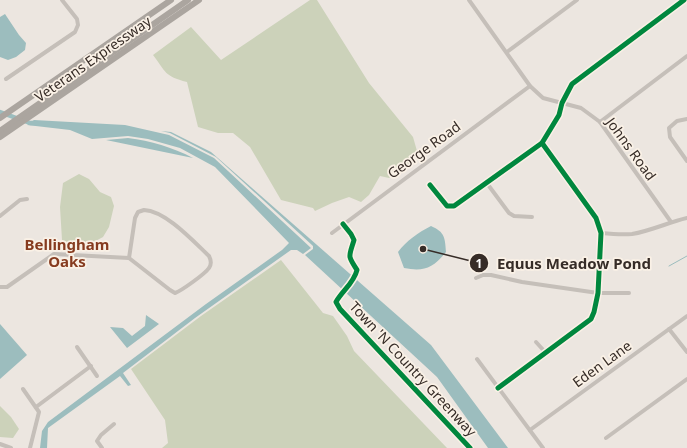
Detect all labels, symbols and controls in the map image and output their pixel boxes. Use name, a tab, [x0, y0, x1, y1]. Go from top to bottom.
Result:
street label: Veterans Expressway	[31, 11, 155, 106]
street label: Johns Road	[601, 112, 661, 184]
street label: George Road	[383, 117, 464, 183]
district label: Bellingham Oaks	[25, 234, 109, 271]
callout: Equus Meadow Pond	[469, 250, 659, 277]
text: Equus Meadow Pond	[497, 253, 651, 273]
text: 1	[476, 255, 482, 272]
street label: Town 'N Country Greenway	[346, 297, 482, 441]
street label: Eden Lane	[568, 336, 635, 391]

